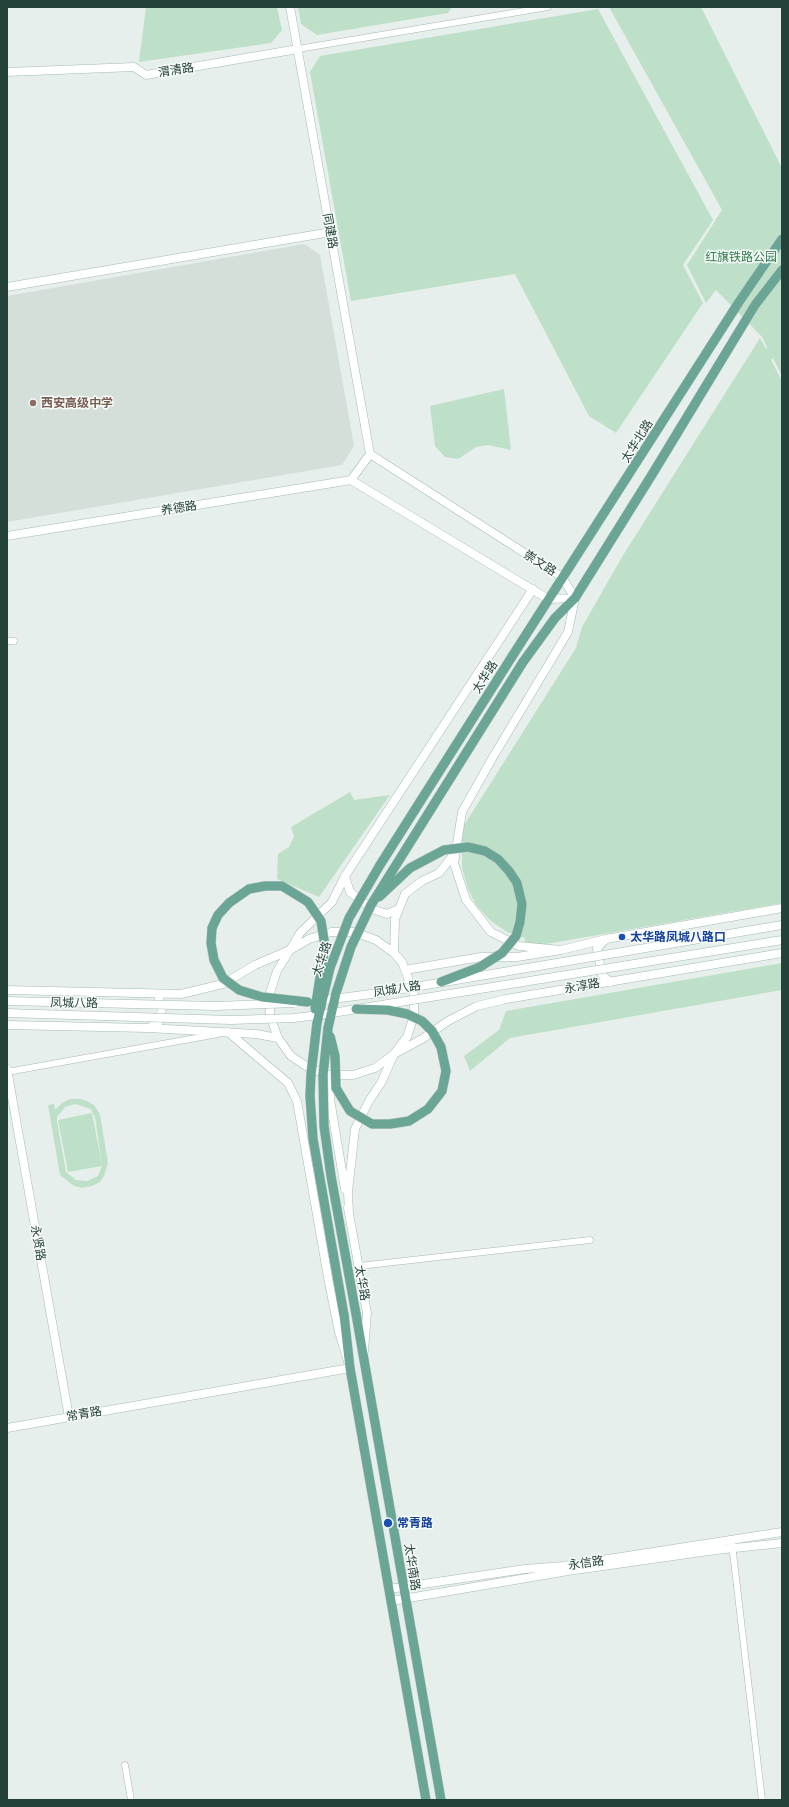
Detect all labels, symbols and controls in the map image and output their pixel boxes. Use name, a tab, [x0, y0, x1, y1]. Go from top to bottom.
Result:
street label: 渭清路	[157, 60, 195, 80]
street label: 同建路	[320, 212, 340, 250]
park label: 红旗铁路公园	[705, 250, 777, 264]
place label: 西安高级中学	[41, 396, 113, 410]
marker: 西安高级中学	[28, 398, 38, 408]
street label: 太华北路	[618, 417, 656, 465]
street label: 养德路	[160, 498, 198, 518]
street label: 崇文路	[521, 547, 559, 579]
street label: 太华路	[469, 658, 501, 696]
place label: 太华路凤城八路口	[630, 930, 726, 944]
marker: 太华路凤城八路口	[617, 932, 627, 942]
street label: 太华路	[310, 940, 334, 978]
street label: 永淳路	[563, 976, 601, 996]
street label: 凤城八路	[372, 978, 422, 1000]
street label: 凤城八路	[50, 995, 98, 1011]
street label: 永贤路	[28, 1224, 48, 1262]
street label: 太华路	[352, 1264, 372, 1302]
street label: 常青路	[65, 1404, 103, 1424]
place label: 常青路	[397, 1516, 433, 1530]
marker: 常青路	[382, 1517, 394, 1529]
street label: 太华南路	[401, 1542, 423, 1592]
street label: 永信路	[567, 1553, 605, 1573]

